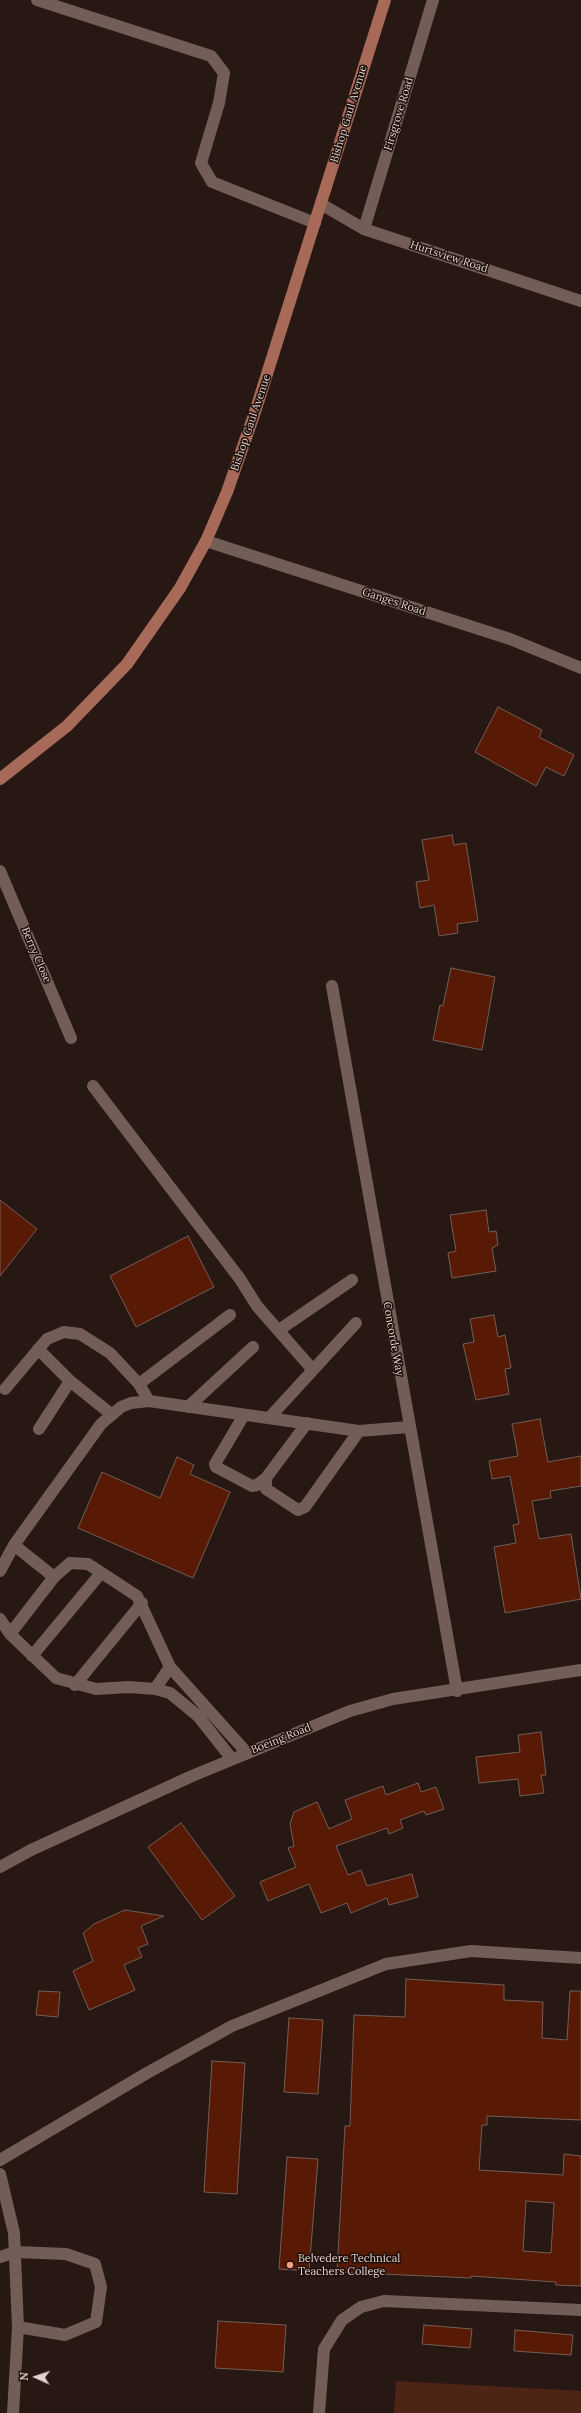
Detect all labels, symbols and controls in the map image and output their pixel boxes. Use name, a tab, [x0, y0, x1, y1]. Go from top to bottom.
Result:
street label: Bishop Gaul Avenue	[328, 64, 370, 164]
street label: Firsgrove Road	[382, 76, 416, 152]
street label: Hurtsview Road	[408, 238, 490, 276]
street label: Bishop Gaul Avenue	[228, 373, 274, 473]
street label: Ganges Road	[360, 585, 428, 619]
street label: Berry Close	[18, 925, 54, 985]
street label: Concorde Way	[380, 1301, 406, 1377]
street label: Boeing Road	[249, 1721, 313, 1757]
place label: Belvedere Technical Teachers College	[298, 2252, 400, 2278]
marker: Belvedere Technical Teachers College	[285, 2260, 295, 2270]
north arrow	[16, 2357, 56, 2397]
text: N	[17, 2372, 31, 2381]

